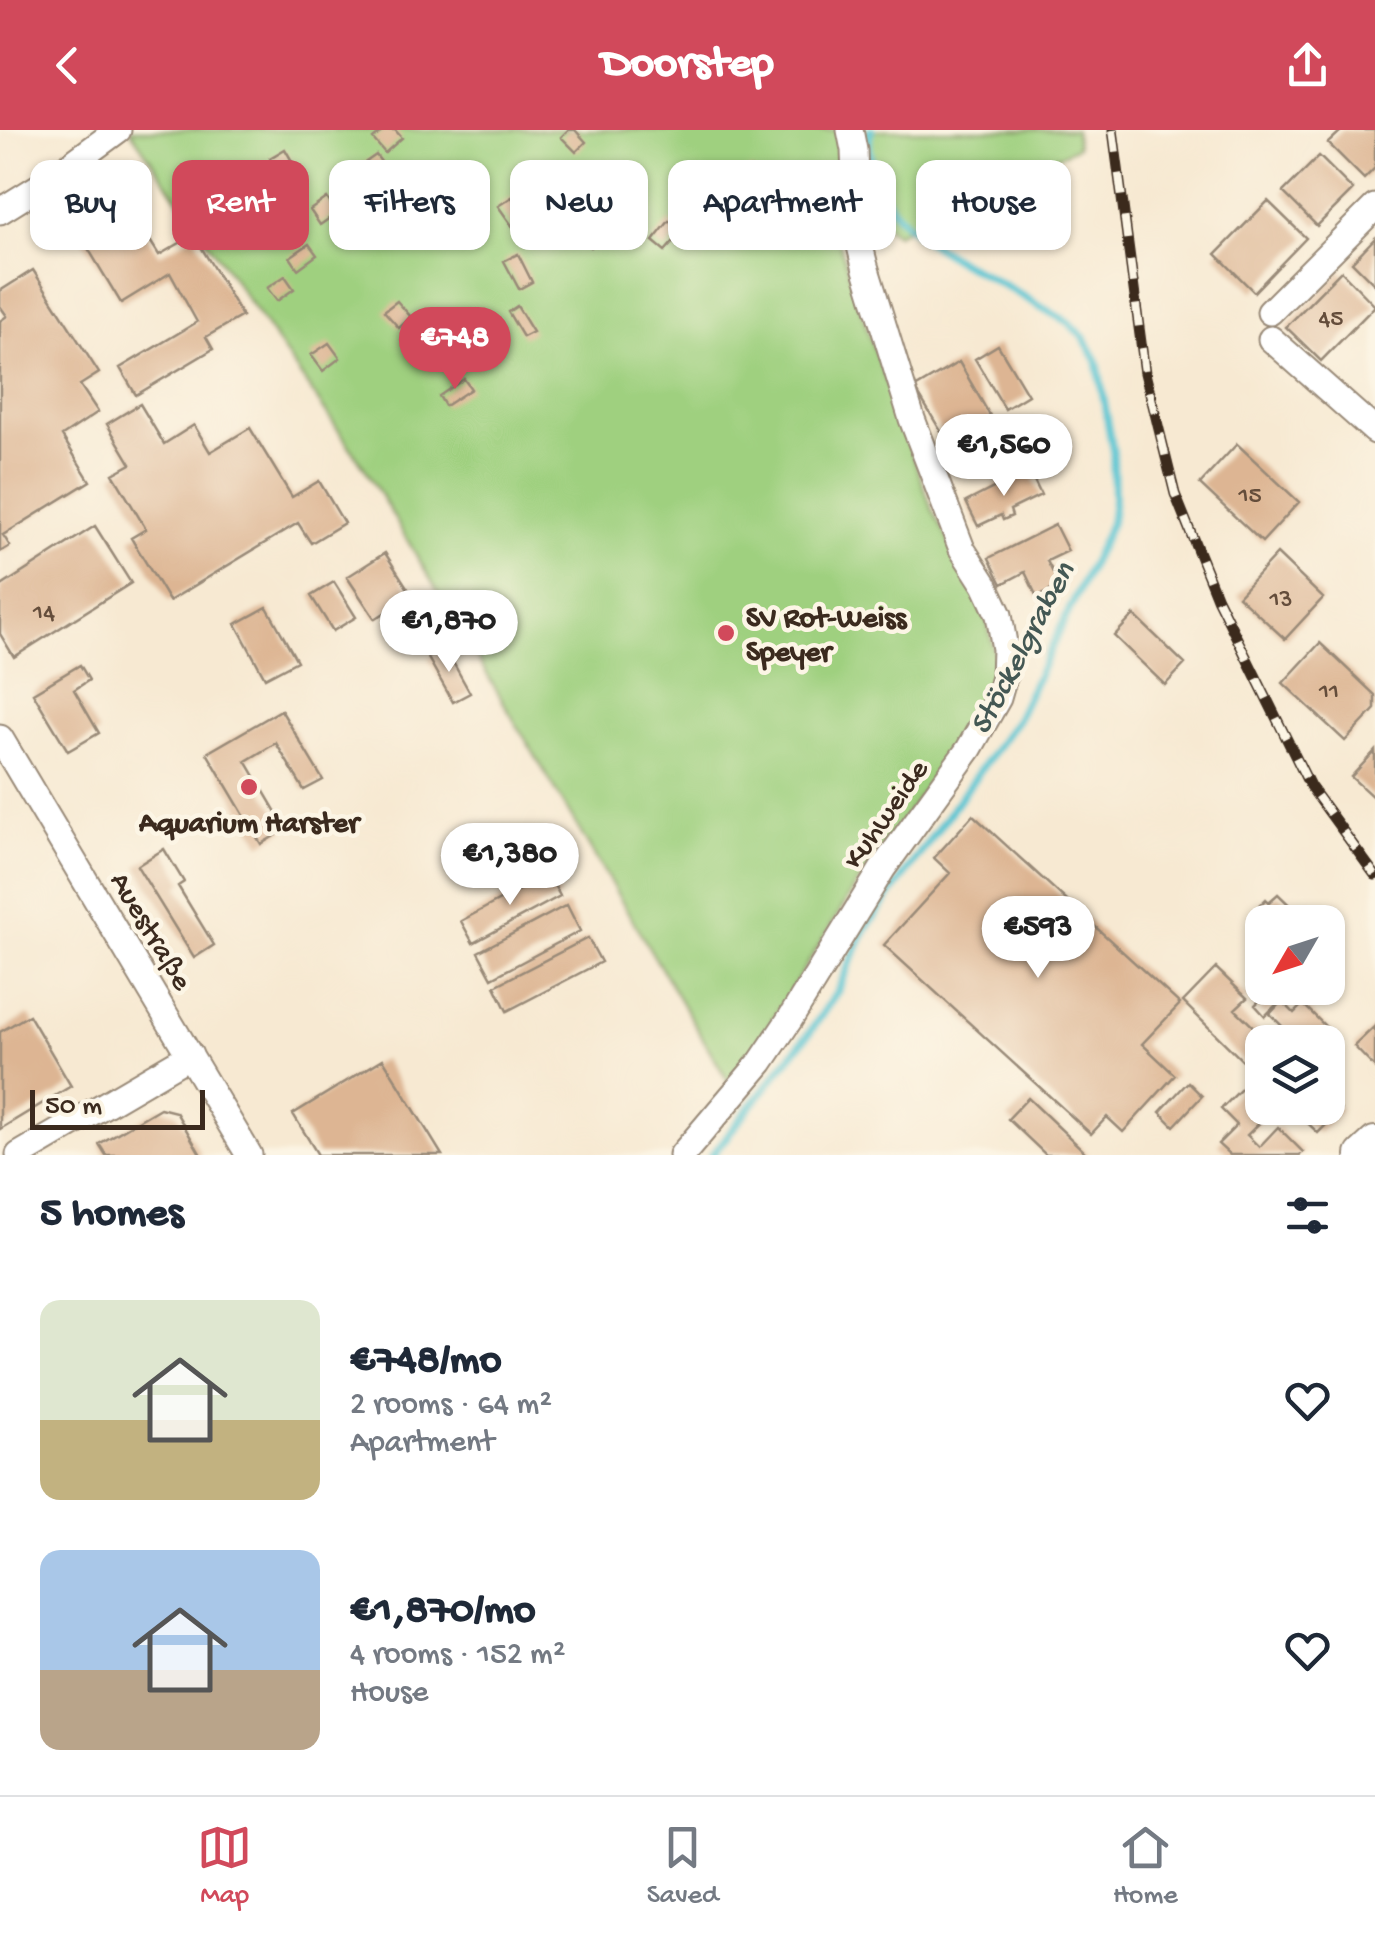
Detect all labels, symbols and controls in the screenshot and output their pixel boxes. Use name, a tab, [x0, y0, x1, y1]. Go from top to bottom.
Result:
icon: back	[40, 38, 95, 93]
icon: share	[1280, 38, 1335, 93]
text: Doorstep	[601, 39, 774, 92]
chip: Buy	[30, 160, 152, 250]
chip: Rent	[172, 160, 309, 250]
chip: Filters	[329, 160, 490, 250]
chip: New	[510, 160, 648, 250]
chip: Apartment	[668, 160, 896, 250]
chip: House	[916, 160, 1071, 250]
house number: 45	[1319, 306, 1343, 335]
pin: €748	[396, 307, 514, 392]
text: €748	[421, 320, 489, 358]
pin: €1,560	[923, 414, 1085, 499]
text: €1,560	[957, 427, 1051, 465]
house number: 15	[1237, 483, 1262, 512]
water label: Stöckelgraben	[963, 556, 1086, 742]
house number: 13	[1268, 587, 1293, 616]
pin: €1,870	[368, 590, 530, 675]
house number: 14	[32, 600, 55, 629]
text: €1,870	[402, 603, 496, 641]
place label: SV Rot-Weiss Speyer	[746, 603, 908, 672]
marker: SV Rot-Weiss Speyer	[715, 622, 737, 644]
house number: 11	[1318, 679, 1339, 708]
street label: Kuhweide	[837, 754, 938, 877]
marker: Aquarium Harster	[238, 776, 260, 798]
place label: Aquarium Harster	[138, 808, 362, 843]
pin: €1,380	[429, 823, 591, 908]
text: €1,380	[463, 836, 557, 874]
street label: Auestraße	[100, 867, 198, 998]
pin: €593	[979, 896, 1097, 981]
north arrow	[1245, 905, 1345, 1005]
map controls	[1245, 905, 1345, 1125]
text: €593	[1004, 909, 1072, 947]
button: layers	[1245, 1025, 1345, 1125]
scale bar	[30, 1085, 205, 1130]
text: 50 m	[45, 1091, 102, 1124]
icon: filters	[1280, 1188, 1335, 1243]
text: 5 homes	[40, 1191, 183, 1240]
text: €748/mo	[350, 1338, 501, 1387]
icon: home	[120, 1340, 240, 1460]
icon: heart	[1280, 1373, 1335, 1428]
text: 2 rooms · 64 m²	[350, 1387, 552, 1425]
text: Apartment	[350, 1425, 494, 1463]
text: €1,870/mo	[350, 1588, 536, 1637]
icon: home	[120, 1590, 240, 1710]
icon: heart	[1280, 1623, 1335, 1678]
text: 4 rooms · 152 m²	[350, 1637, 565, 1675]
text: House	[350, 1675, 428, 1713]
tab: Map	[197, 1820, 252, 1913]
tab: Saved	[647, 1820, 718, 1913]
tab: Home	[1113, 1820, 1178, 1913]

